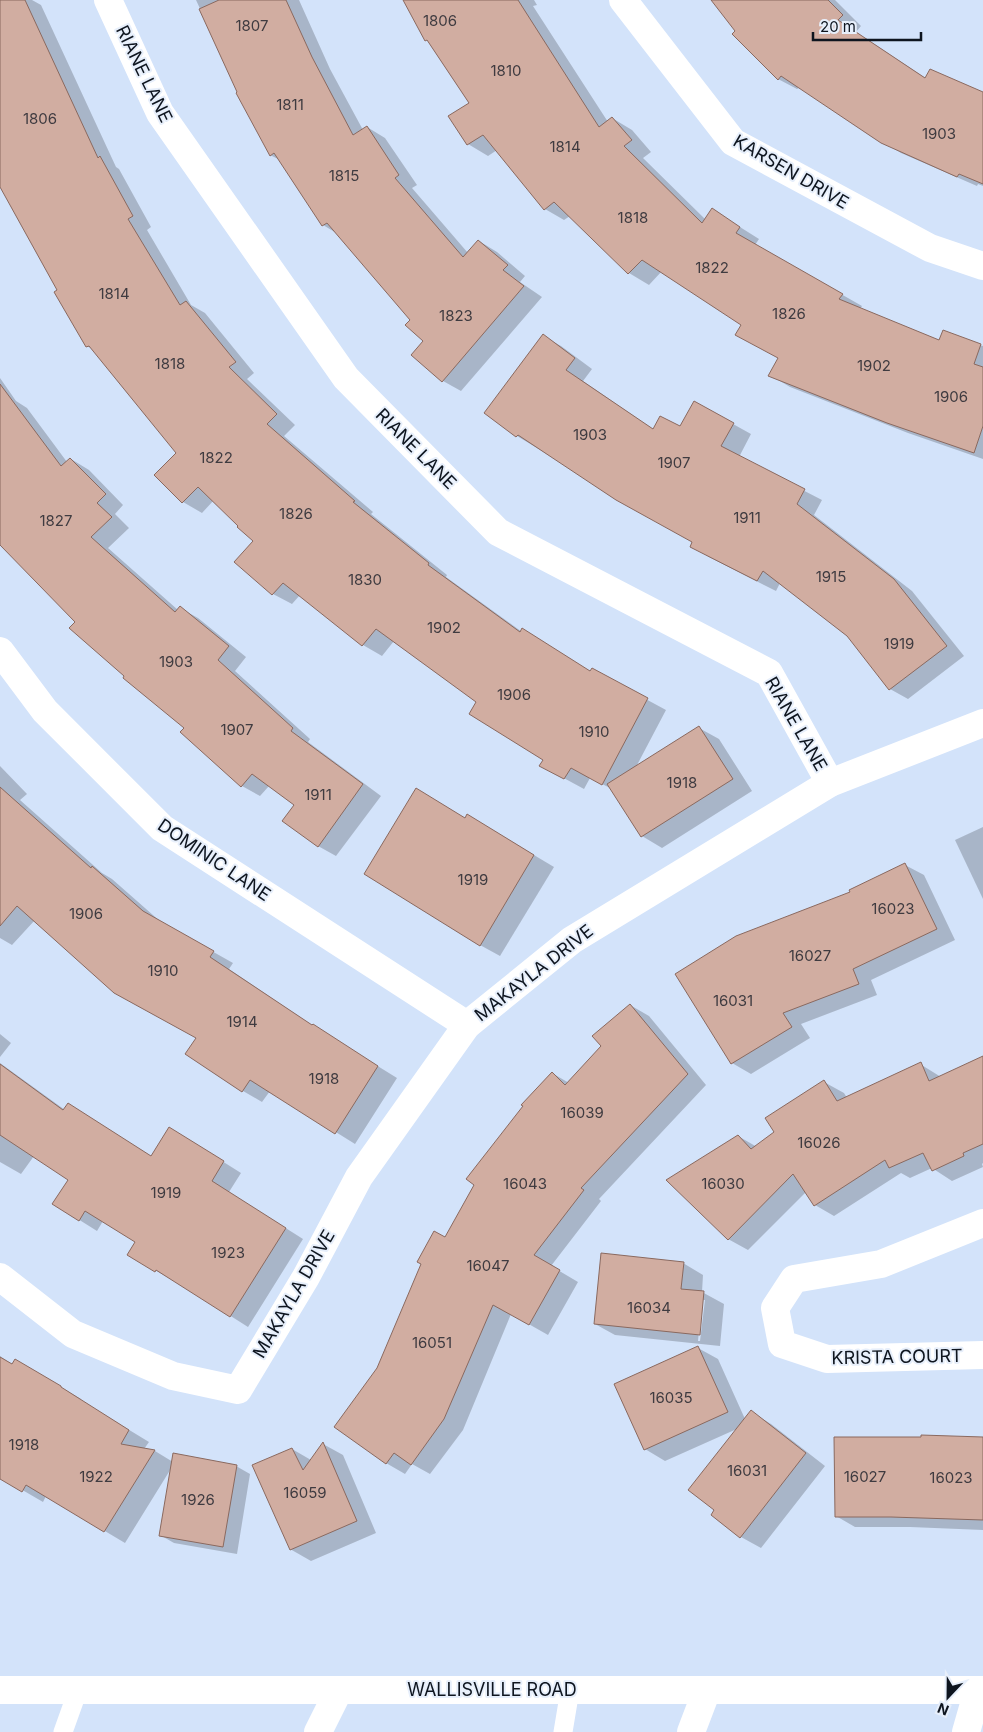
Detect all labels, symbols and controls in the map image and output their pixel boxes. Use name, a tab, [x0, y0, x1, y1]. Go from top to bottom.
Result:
scale bar	[813, 10, 920, 42]
house number: 1806	[423, 11, 457, 30]
house number: 1807	[235, 16, 269, 35]
text: 20 m	[820, 17, 856, 36]
street label: RIANE LANE	[112, 22, 177, 126]
house number: 1810	[491, 61, 521, 80]
house number: 1811	[276, 95, 304, 114]
house number: 1806	[23, 109, 57, 128]
house number: 1903	[922, 124, 956, 143]
street label: KARSEN DRIVE	[730, 130, 853, 213]
house number: 1814	[549, 137, 581, 156]
house number: 1815	[329, 166, 359, 185]
house number: 1818	[618, 208, 648, 227]
house number: 1822	[695, 258, 729, 277]
house number: 1814	[98, 284, 130, 303]
house number: 1826	[772, 304, 806, 323]
house number: 1823	[439, 306, 473, 325]
house number: 1818	[155, 354, 185, 373]
house number: 1902	[857, 356, 891, 375]
house number: 1906	[934, 387, 968, 406]
street label: RIANE LANE	[372, 404, 461, 493]
house number: 1903	[573, 425, 607, 444]
house number: 1822	[199, 448, 233, 467]
house number: 1907	[657, 453, 691, 472]
house number: 1826	[279, 504, 313, 523]
house number: 1911	[733, 508, 761, 527]
house number: 1827	[39, 511, 73, 530]
house number: 1915	[816, 567, 846, 586]
house number: 1830	[348, 570, 382, 589]
house number: 1902	[427, 618, 461, 637]
house number: 1919	[884, 634, 914, 653]
house number: 1903	[159, 652, 193, 671]
street label: RIANE LANE	[761, 673, 832, 775]
house number: 1906	[497, 685, 531, 704]
house number: 1907	[220, 720, 254, 739]
house number: 1910	[579, 722, 609, 741]
house number: 1918	[667, 773, 697, 792]
house number: 1911	[304, 785, 332, 804]
street label: DOMINIC LANE	[154, 814, 275, 905]
house number: 1919	[458, 870, 488, 889]
house number: 16023	[871, 899, 915, 918]
house number: 1906	[69, 904, 103, 923]
street label: MAKAYLA DRIVE	[470, 920, 597, 1025]
house number: 16027	[789, 946, 831, 965]
house number: 1910	[148, 961, 178, 980]
house number: 16031	[713, 991, 753, 1010]
house number: 1914	[226, 1012, 258, 1031]
house number: 1918	[309, 1069, 339, 1088]
house number: 16039	[560, 1103, 604, 1122]
house number: 16026	[797, 1133, 841, 1152]
house number: 16043	[503, 1174, 547, 1193]
house number: 16030	[701, 1174, 745, 1193]
house number: 1919	[151, 1183, 181, 1202]
street label: MAKAYLA DRIVE	[248, 1226, 339, 1362]
house number: 1923	[211, 1243, 245, 1262]
house number: 16047	[466, 1256, 510, 1275]
house number: 16034	[627, 1298, 671, 1317]
house number: 16051	[412, 1333, 452, 1352]
street label: KRISTA COURT	[831, 1345, 963, 1368]
house number: 16035	[649, 1388, 693, 1407]
house number: 1918	[9, 1435, 39, 1454]
house number: 16031	[727, 1461, 767, 1480]
house number: 1922	[79, 1467, 113, 1486]
house number: 16027	[844, 1467, 886, 1486]
house number: 16023	[929, 1468, 973, 1487]
house number: 16059	[283, 1483, 327, 1502]
house number: 1926	[181, 1490, 215, 1509]
north arrow	[923, 1672, 973, 1722]
street label: WALLISVILLE ROAD	[407, 1679, 577, 1700]
text: N	[935, 1700, 951, 1719]

